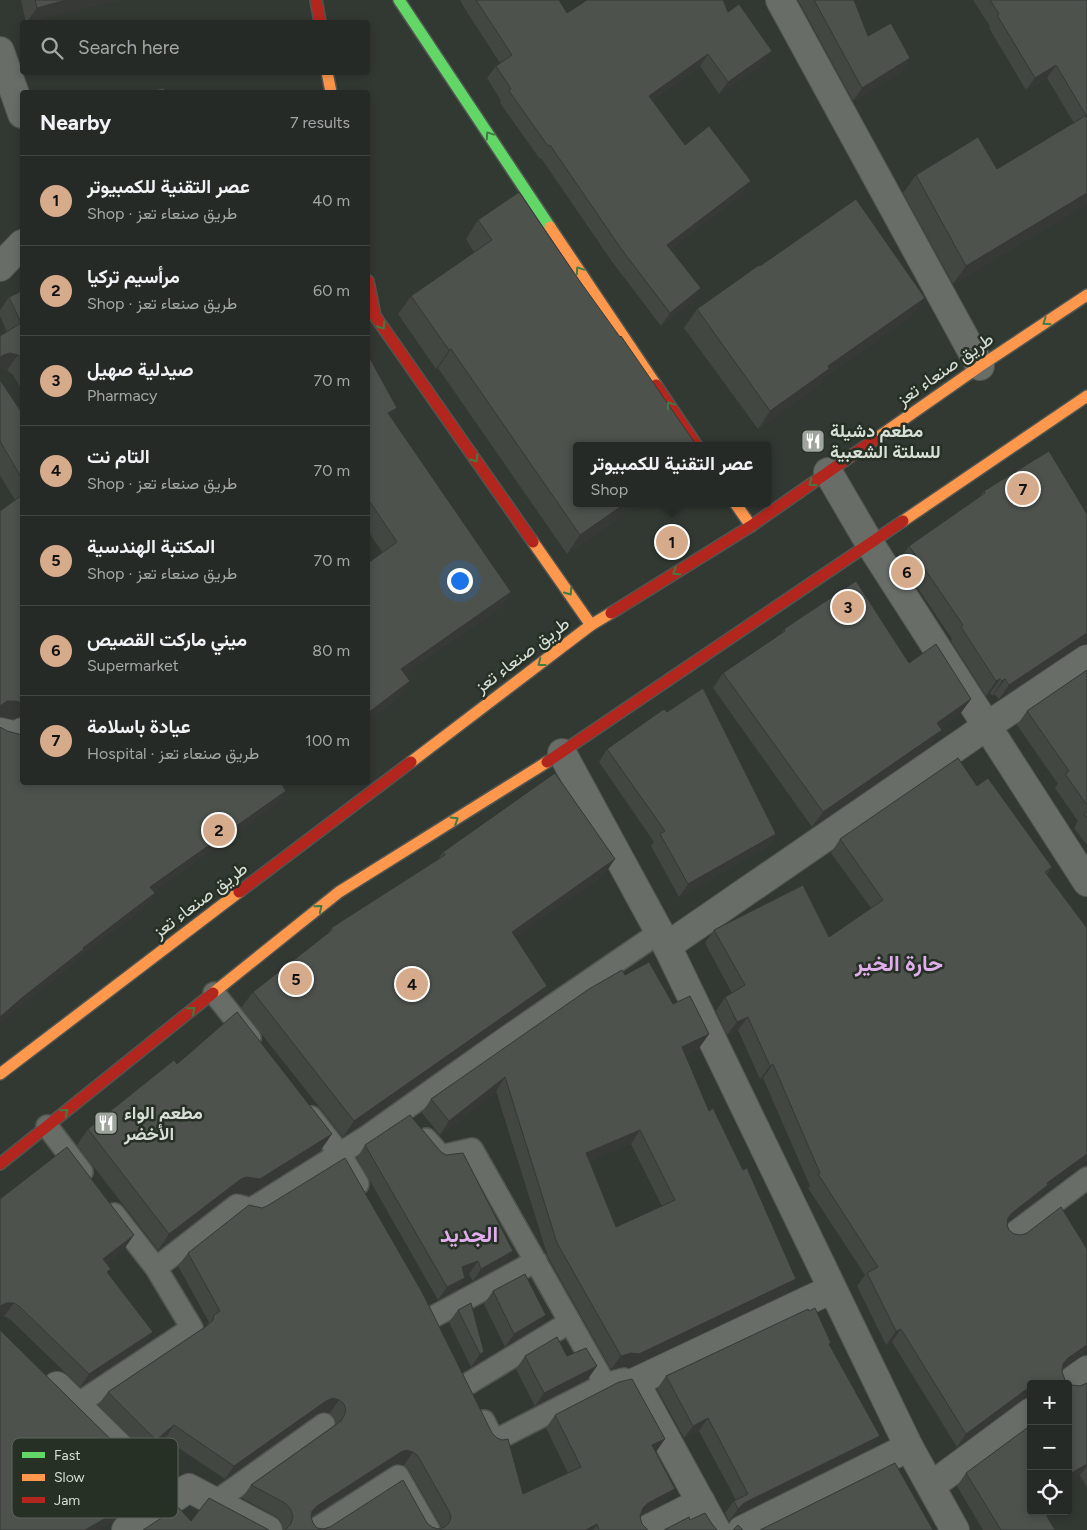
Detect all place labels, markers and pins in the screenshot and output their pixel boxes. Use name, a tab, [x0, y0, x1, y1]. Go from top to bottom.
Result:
place label: مطعم دشيلة للسلتة الشعبية	[830, 420, 941, 463]
restaurant icon: مطعم دشيلة للسلتة الشعبية	[800, 428, 826, 454]
pin: 7	[1007, 470, 1039, 508]
pin: 1	[656, 523, 688, 561]
pin: 6	[891, 553, 923, 591]
pin: 3	[832, 588, 864, 626]
pin: 2	[203, 811, 235, 849]
pin: 5	[280, 960, 312, 998]
pin: 4	[396, 965, 428, 1003]
place label: مطعم الواء الأخضر	[123, 1102, 203, 1145]
restaurant icon: مطعم الواء الأخضر	[93, 1110, 119, 1136]

